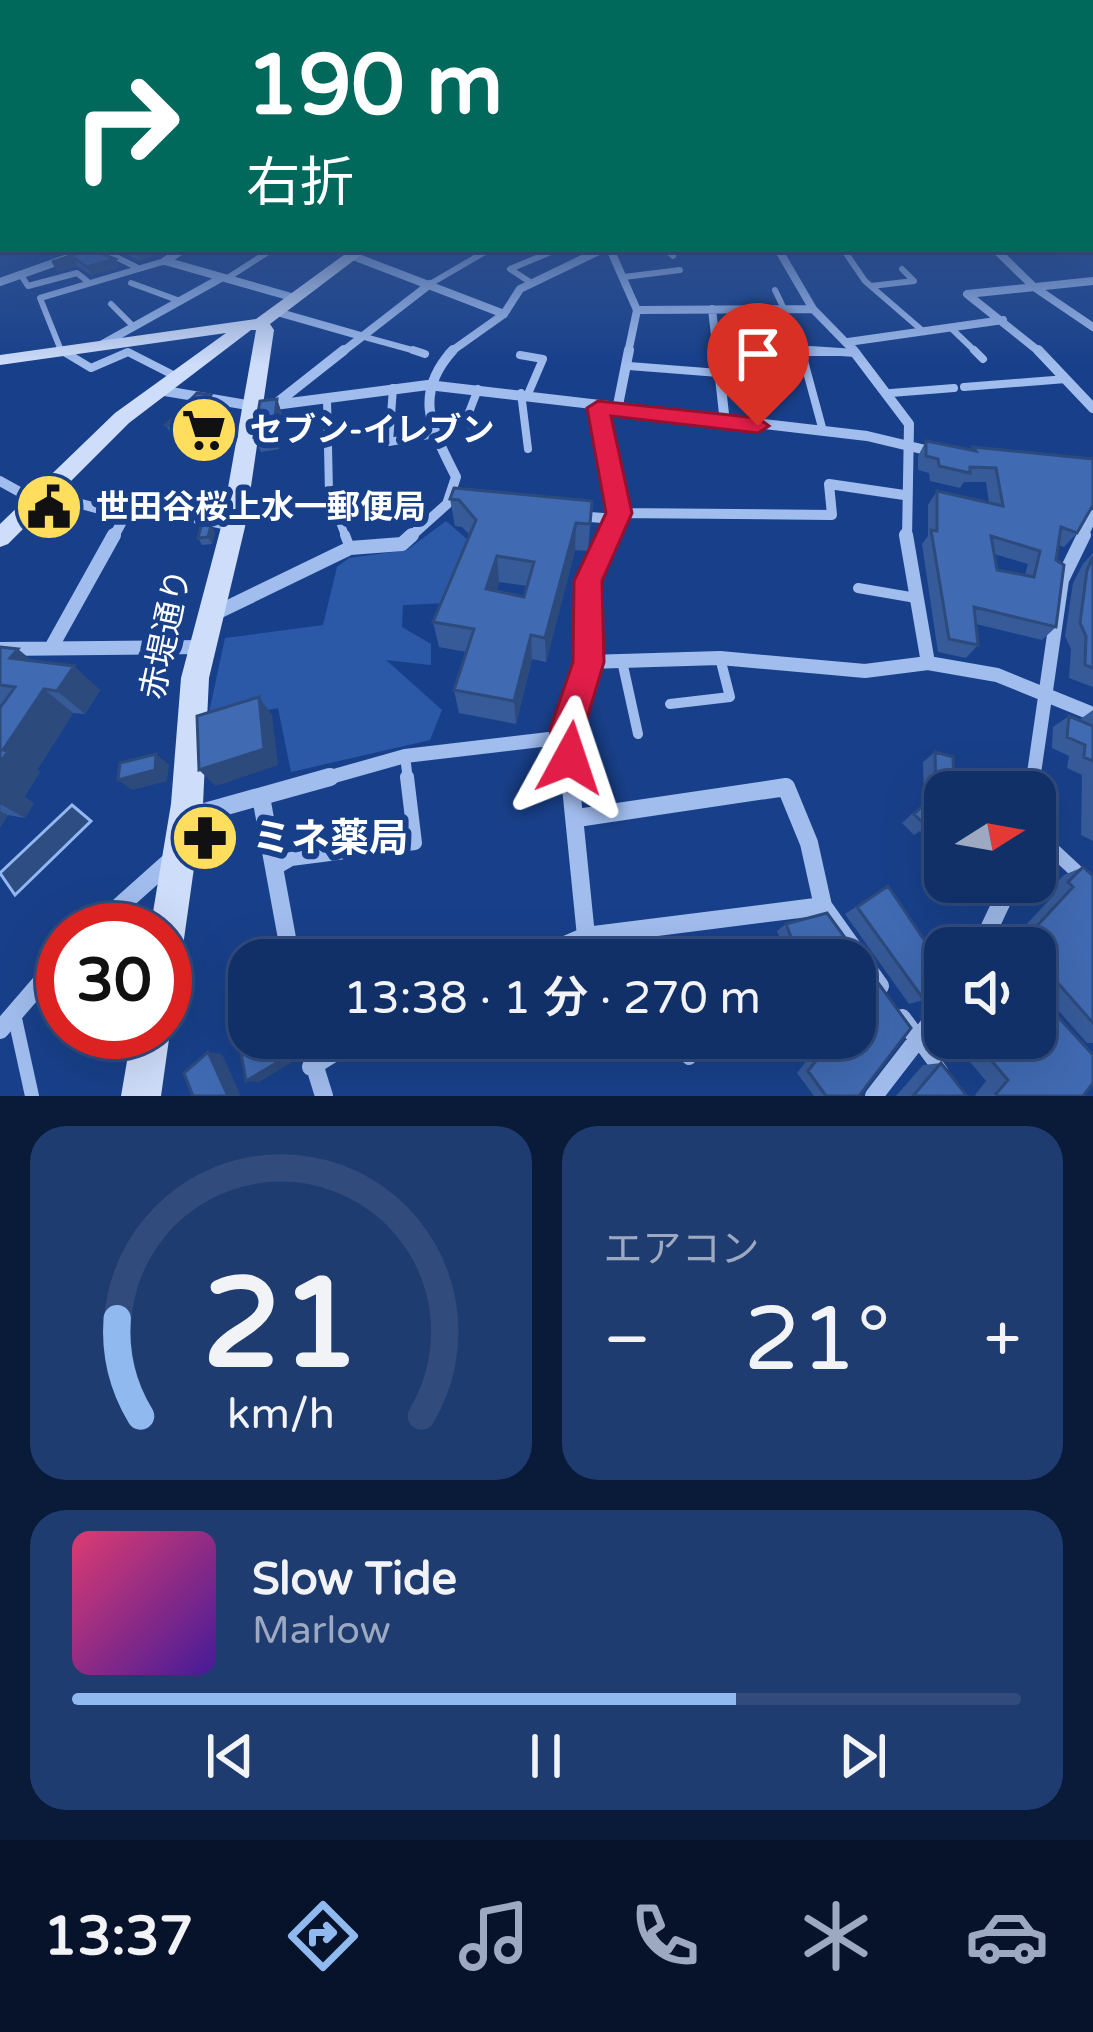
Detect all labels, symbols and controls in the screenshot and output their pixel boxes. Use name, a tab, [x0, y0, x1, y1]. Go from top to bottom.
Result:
text: 190 m	[246, 36, 503, 137]
icon: right	[48, 48, 204, 204]
text: 右折	[246, 151, 354, 216]
pin	[707, 303, 809, 426]
icon: arrive	[725, 321, 791, 387]
supermarket icon: セブン-イレブン	[169, 395, 239, 465]
place label: セブン-イレブン	[250, 411, 494, 450]
public building icon: 世田谷桜上水一郵便局	[14, 472, 84, 542]
place label: 世田谷桜上水一郵便局	[96, 488, 426, 527]
street label: 赤堤通り	[133, 565, 199, 703]
position arrow	[507, 695, 633, 821]
north arrow	[924, 771, 1056, 903]
map controls	[924, 771, 1056, 1059]
pharmacy icon: ミネ薬局	[170, 803, 240, 873]
place label: ミネ薬局	[252, 815, 408, 862]
speed limit sign: 30	[36, 903, 192, 1059]
button: sound	[924, 927, 1056, 1059]
text: 13:38 · 1 分 · 270 m	[343, 972, 761, 1026]
text: エアコン	[604, 1226, 760, 1273]
text: 21	[202, 1250, 359, 1401]
text: 21°	[744, 1286, 891, 1395]
text: −	[604, 1300, 651, 1380]
text: +	[984, 1300, 1021, 1380]
text: km/h	[227, 1389, 335, 1440]
text: Slow Tide	[252, 1553, 457, 1607]
text: Marlow	[252, 1607, 391, 1654]
icon: previous	[197, 1723, 263, 1789]
icon: pause	[513, 1723, 579, 1789]
icon: next	[830, 1723, 896, 1789]
icon: directions	[281, 1894, 365, 1978]
icon: music	[452, 1894, 536, 1978]
icon: phone	[623, 1894, 707, 1978]
icon: climate	[794, 1894, 878, 1978]
icon: car	[965, 1894, 1049, 1978]
text: 13:37	[44, 1904, 193, 1969]

